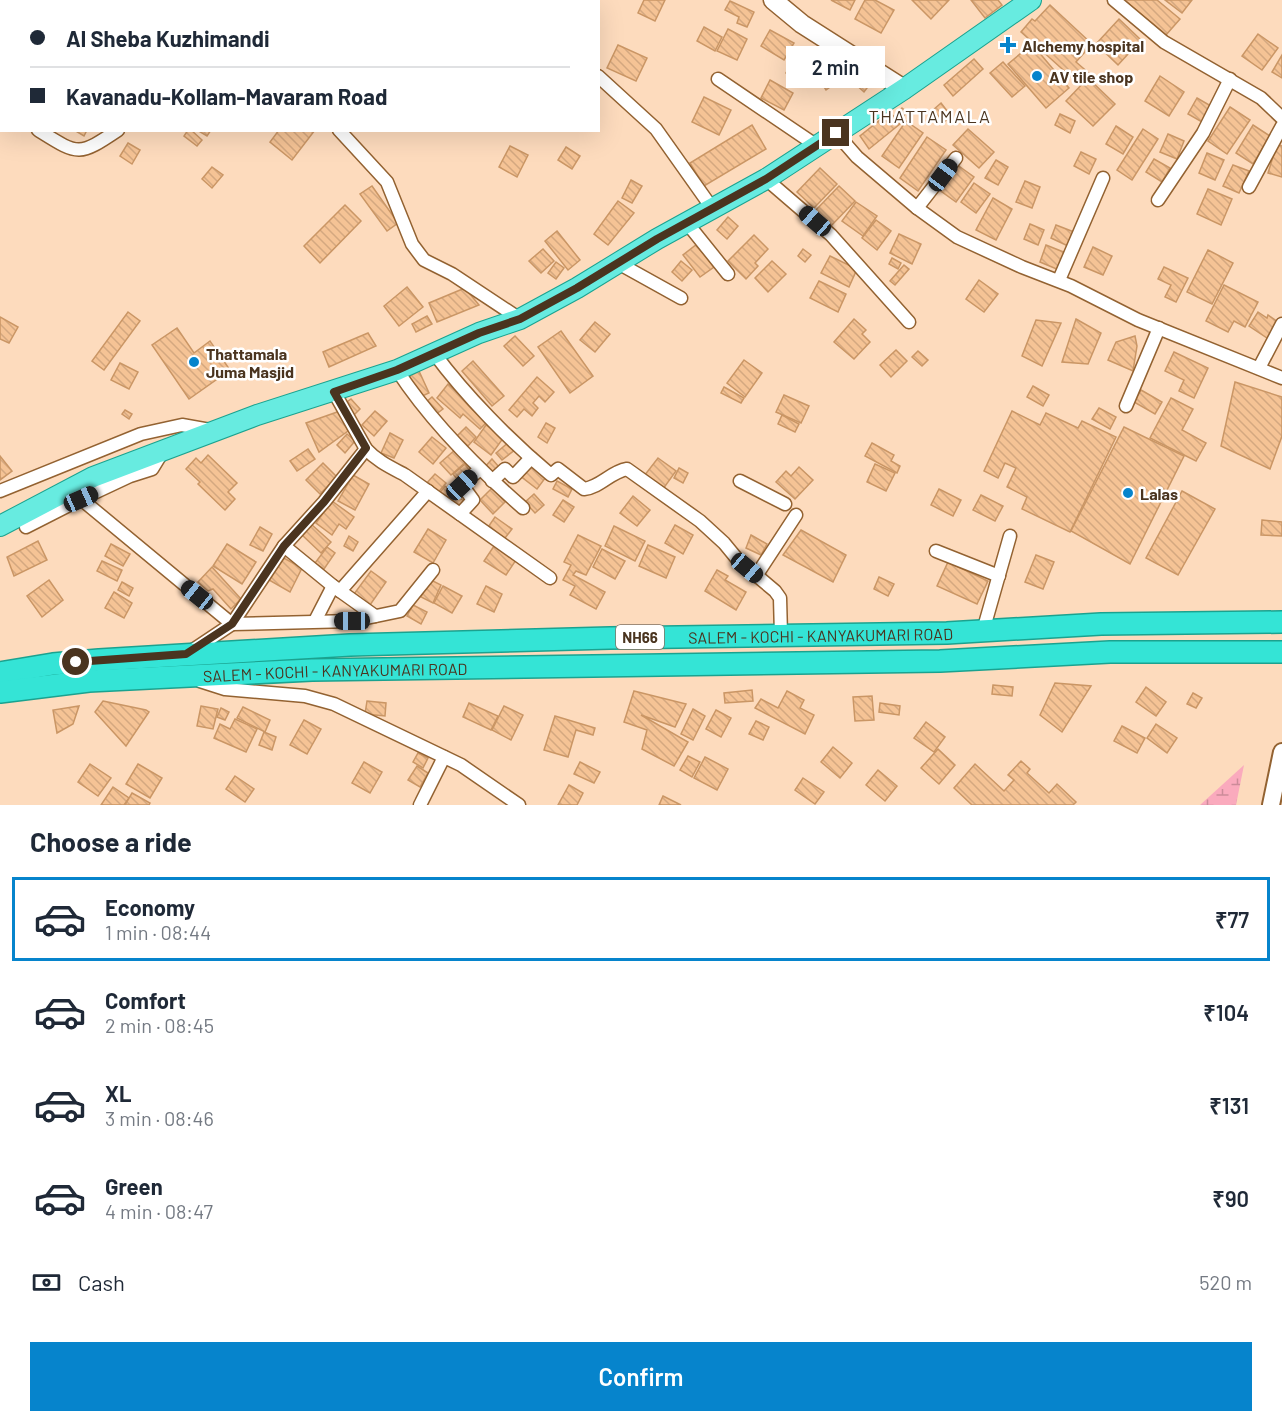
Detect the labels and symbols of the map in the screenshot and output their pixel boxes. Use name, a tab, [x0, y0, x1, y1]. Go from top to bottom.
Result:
marker: Alchemy hospital	[999, 36, 1017, 54]
place label: Alchemy hospital	[1022, 36, 1144, 55]
callout: 2 min	[786, 46, 886, 88]
place label: AV tile shop	[1049, 67, 1133, 86]
marker: AV tile shop	[1030, 69, 1044, 83]
district label: THATTAMALA	[869, 105, 992, 127]
route end	[822, 119, 849, 146]
car	[925, 155, 961, 195]
car	[796, 202, 834, 240]
place label: Thattamala Juma Masjid	[206, 344, 294, 381]
marker: Thattamala Juma Masjid	[187, 355, 201, 369]
car	[443, 466, 481, 504]
car	[61, 483, 101, 515]
place label: Lalas	[1140, 484, 1178, 503]
marker: Lalas	[1121, 486, 1135, 500]
car	[727, 550, 767, 586]
car	[177, 577, 217, 613]
car	[334, 612, 370, 630]
street label: SALEM - KOCHI - KANYAKUMARI ROAD	[688, 623, 953, 646]
road number: NH66	[616, 625, 664, 649]
route start	[62, 648, 89, 675]
street label: SALEM - KOCHI - KANYAKUMARI ROAD	[202, 658, 468, 685]

